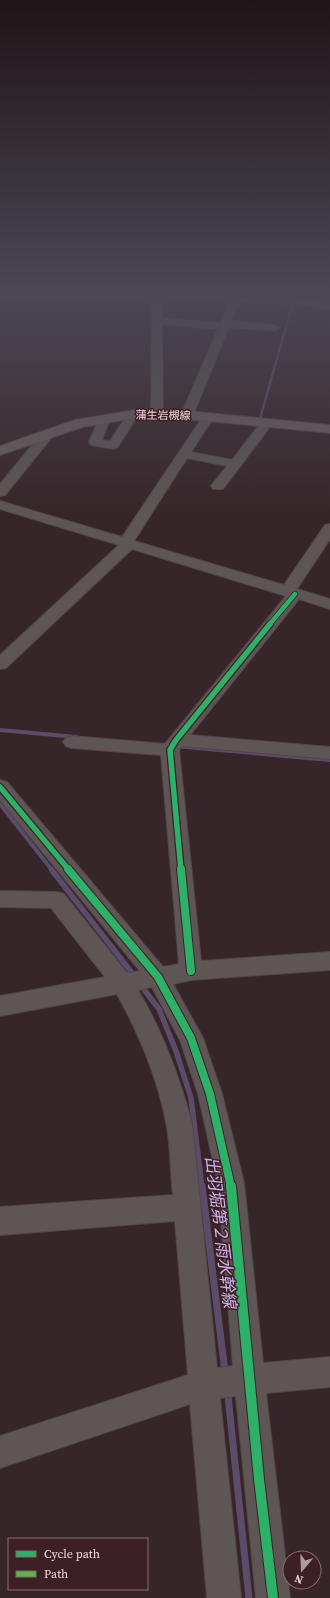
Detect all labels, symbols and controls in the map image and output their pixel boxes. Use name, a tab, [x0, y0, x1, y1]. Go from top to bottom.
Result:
street label: 蒲生岩槻線	[135, 408, 191, 423]
water label: 出羽堀第２雨水幹線	[200, 1155, 242, 1311]
legend	[8, 1538, 148, 1590]
text: Cycle path	[44, 1546, 100, 1562]
north arrow	[282, 1550, 322, 1590]
text: Path	[44, 1566, 68, 1582]
text: N	[293, 1571, 305, 1587]

